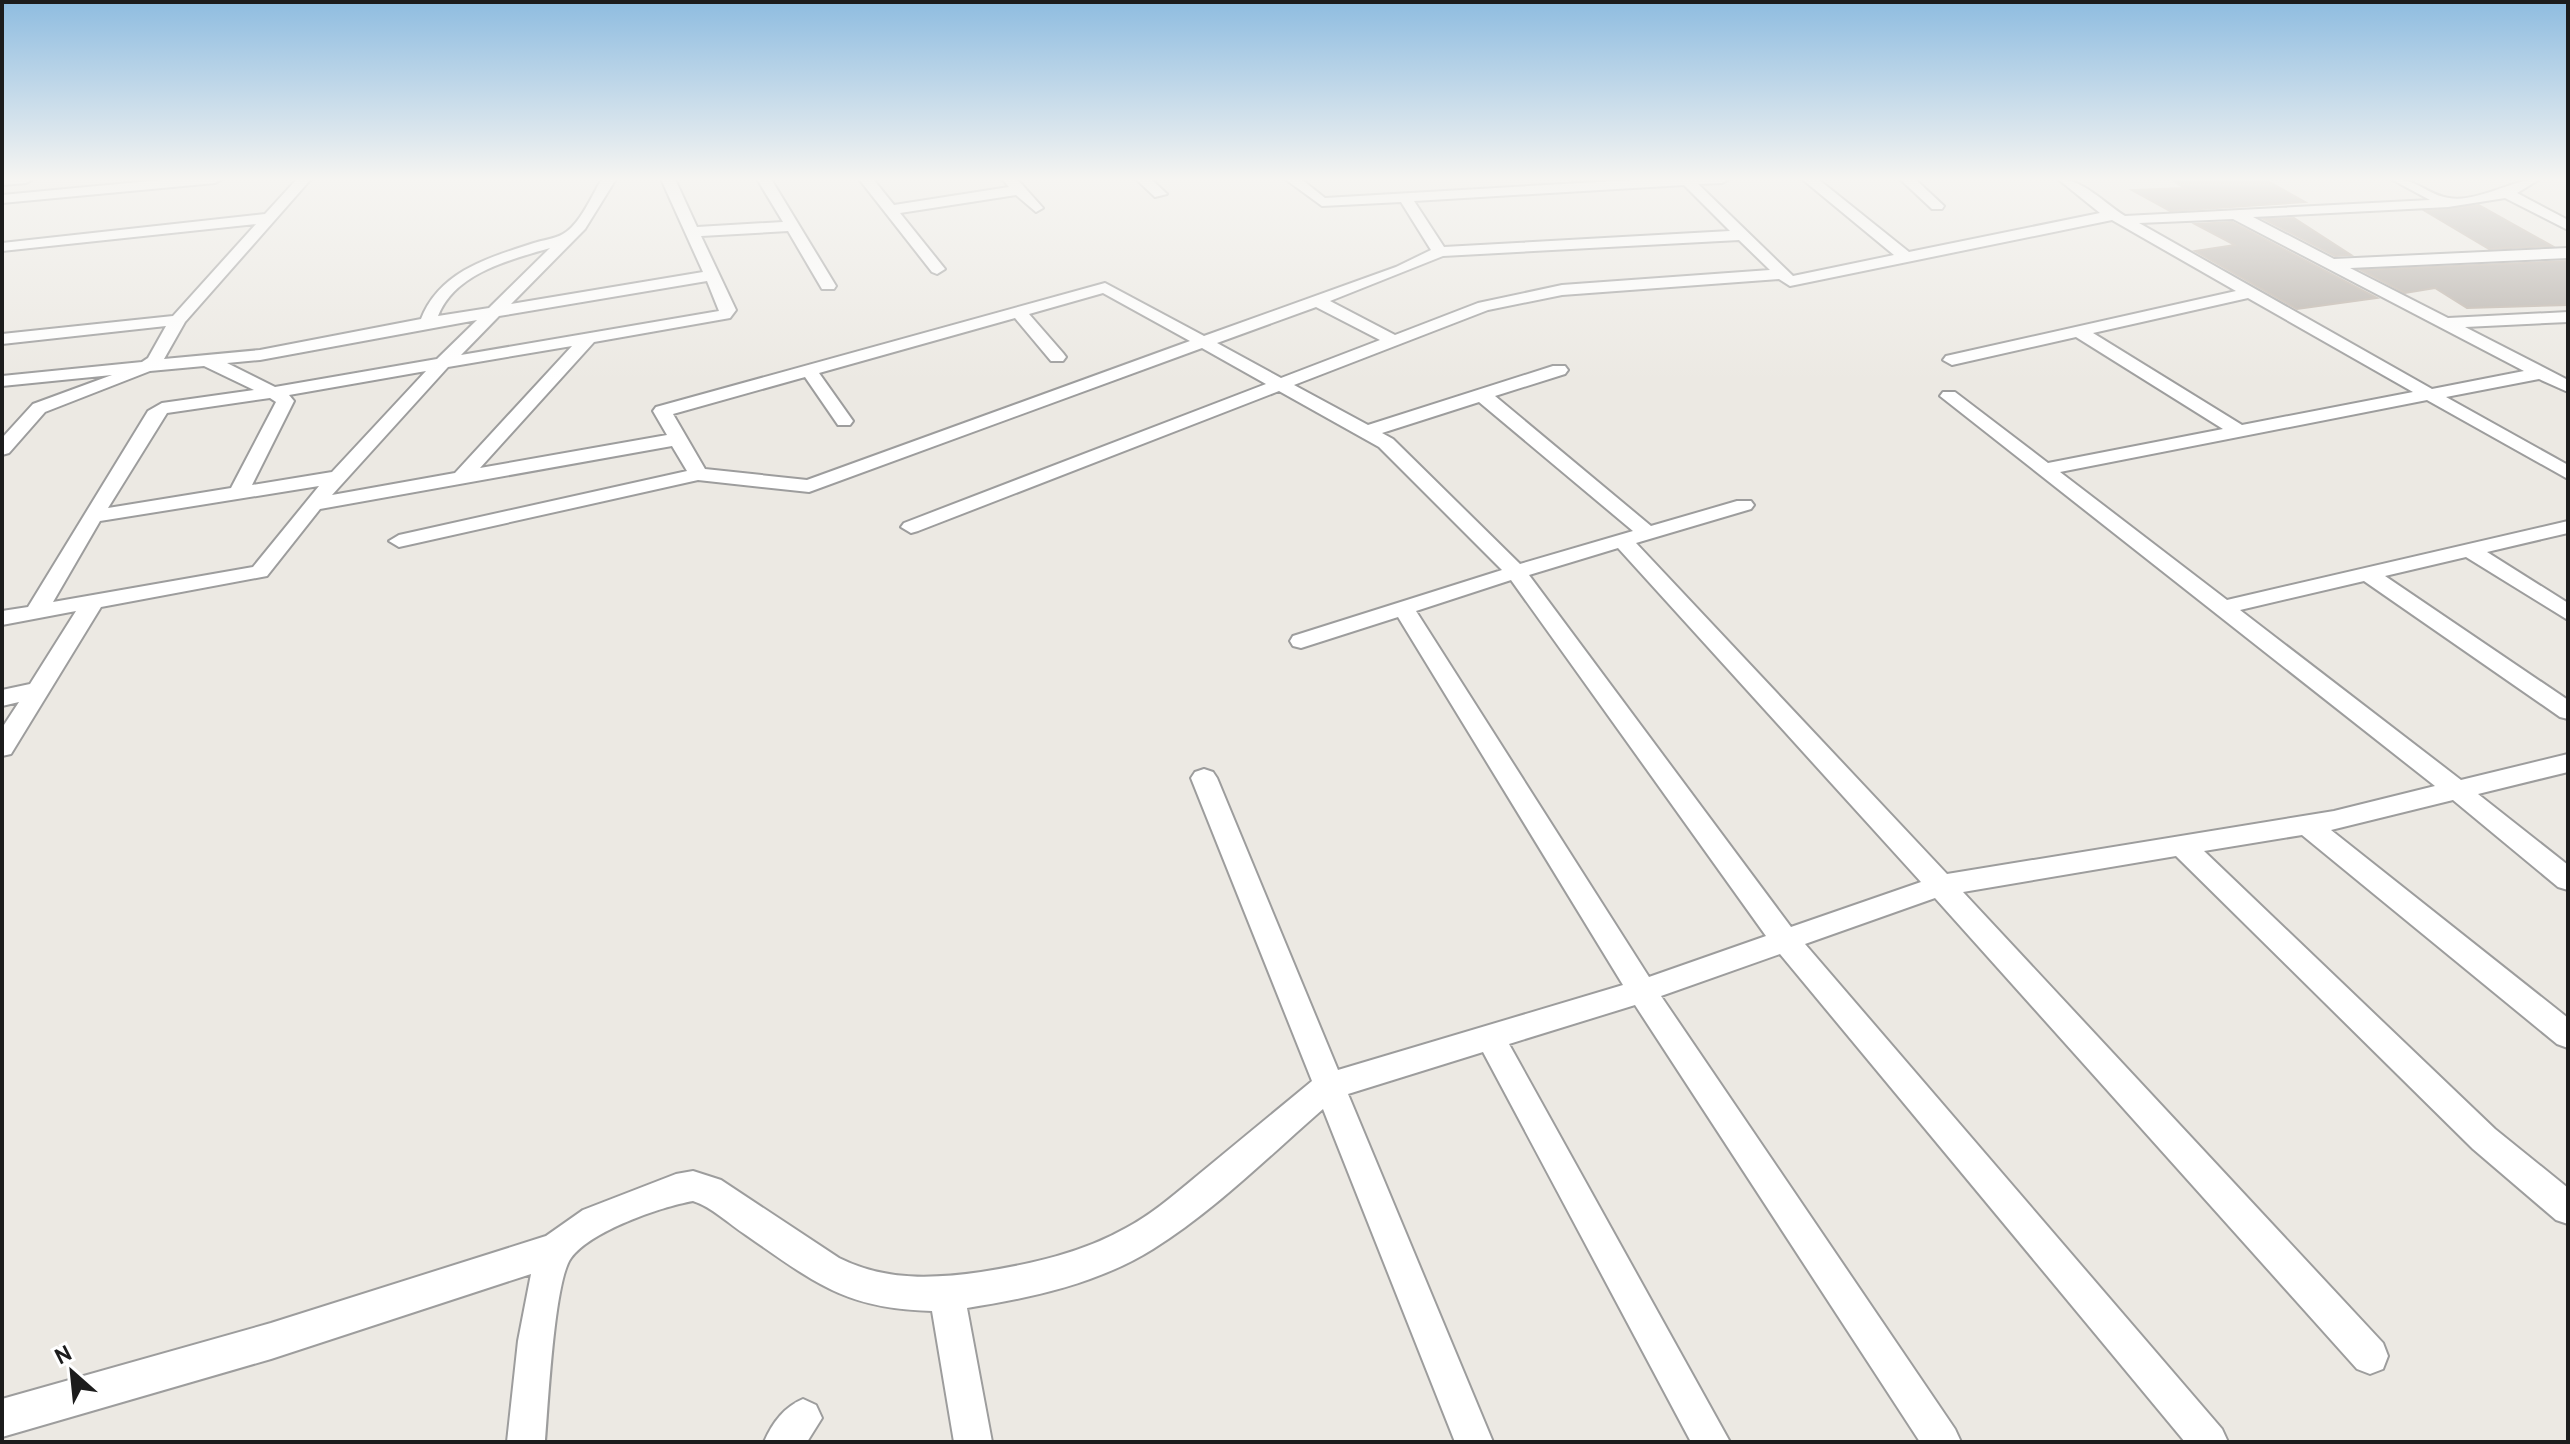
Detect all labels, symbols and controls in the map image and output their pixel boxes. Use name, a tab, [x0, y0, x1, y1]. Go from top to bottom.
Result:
north arrow	[32, 1332, 112, 1412]
text: N	[51, 1341, 77, 1372]

